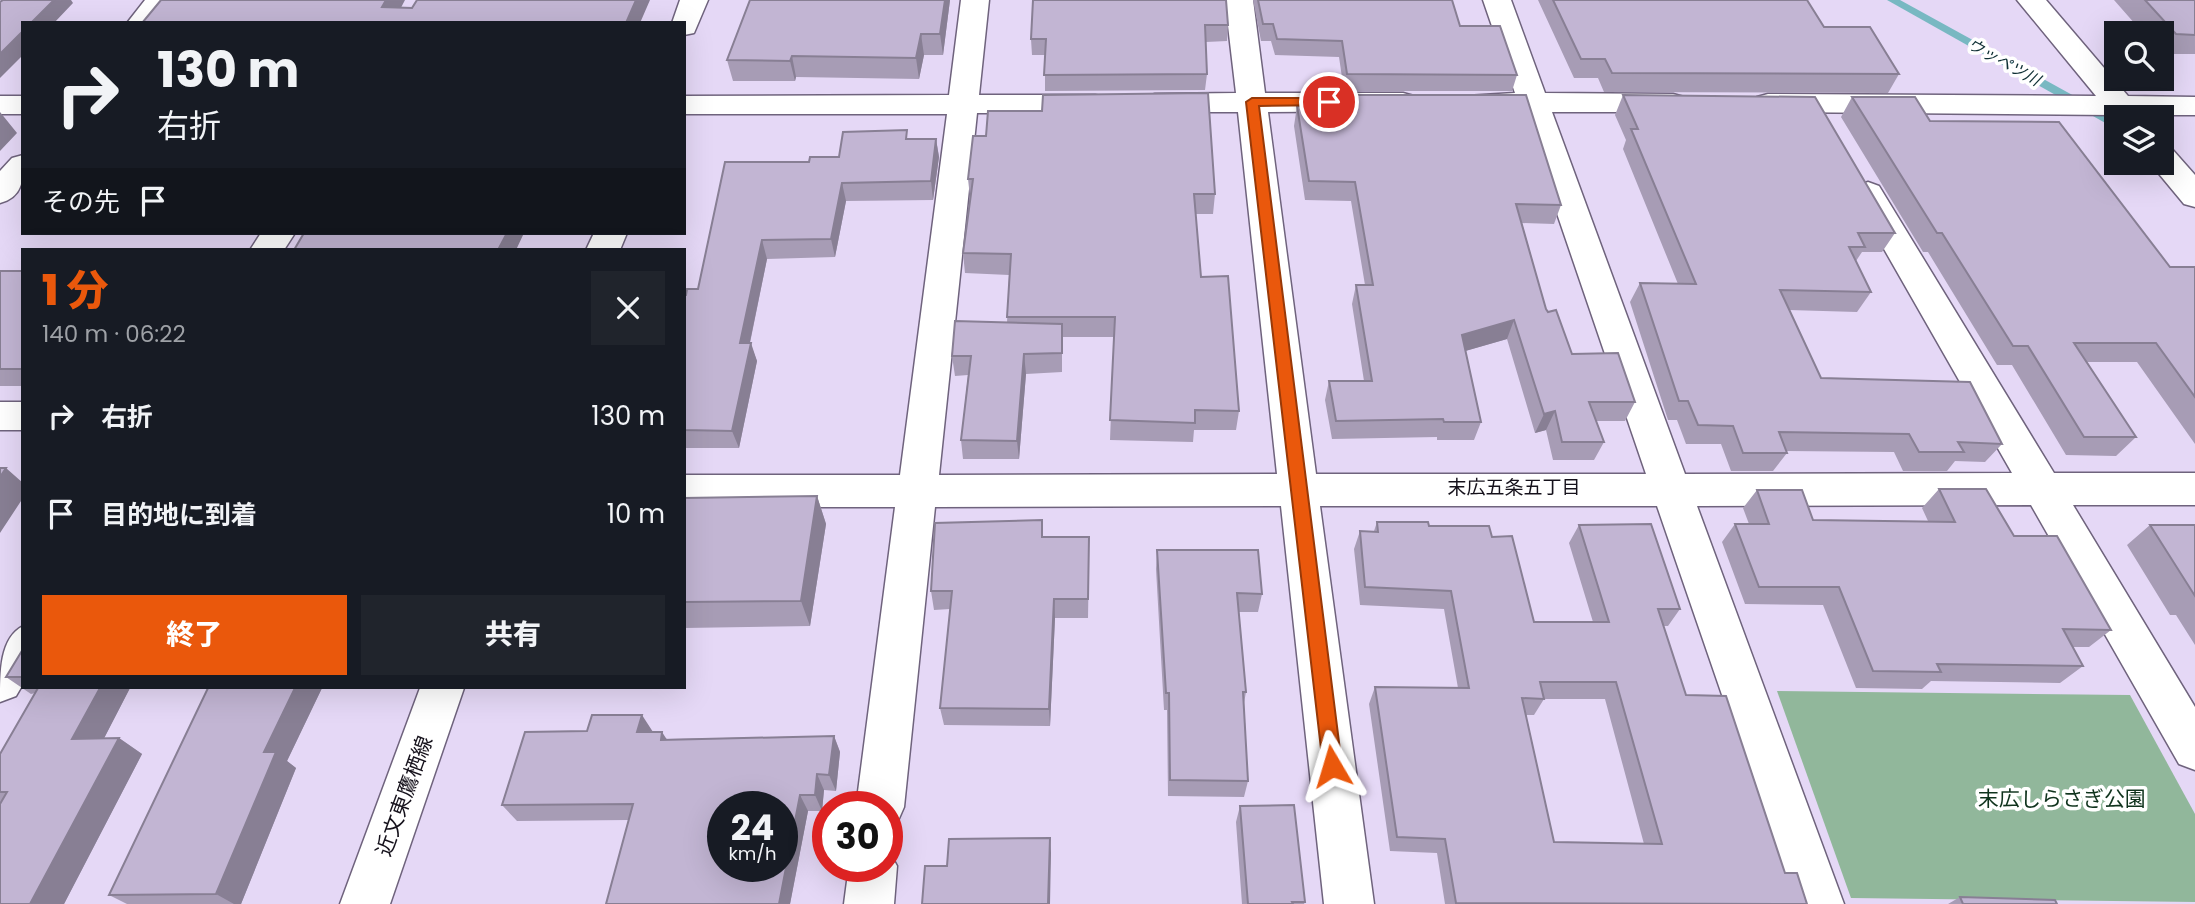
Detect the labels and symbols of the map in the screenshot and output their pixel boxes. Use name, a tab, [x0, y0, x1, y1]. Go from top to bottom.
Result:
water label: ウッペツ川	[1963, 33, 2046, 92]
pin	[1299, 72, 1359, 132]
district label: 末広五条五丁目	[1447, 474, 1581, 501]
position arrow	[1295, 729, 1369, 803]
street label: 近文東鷹栖線	[369, 732, 439, 860]
park label: 末広しらさぎ公園	[1978, 784, 2146, 813]
speed limit sign: 30	[812, 791, 903, 882]

